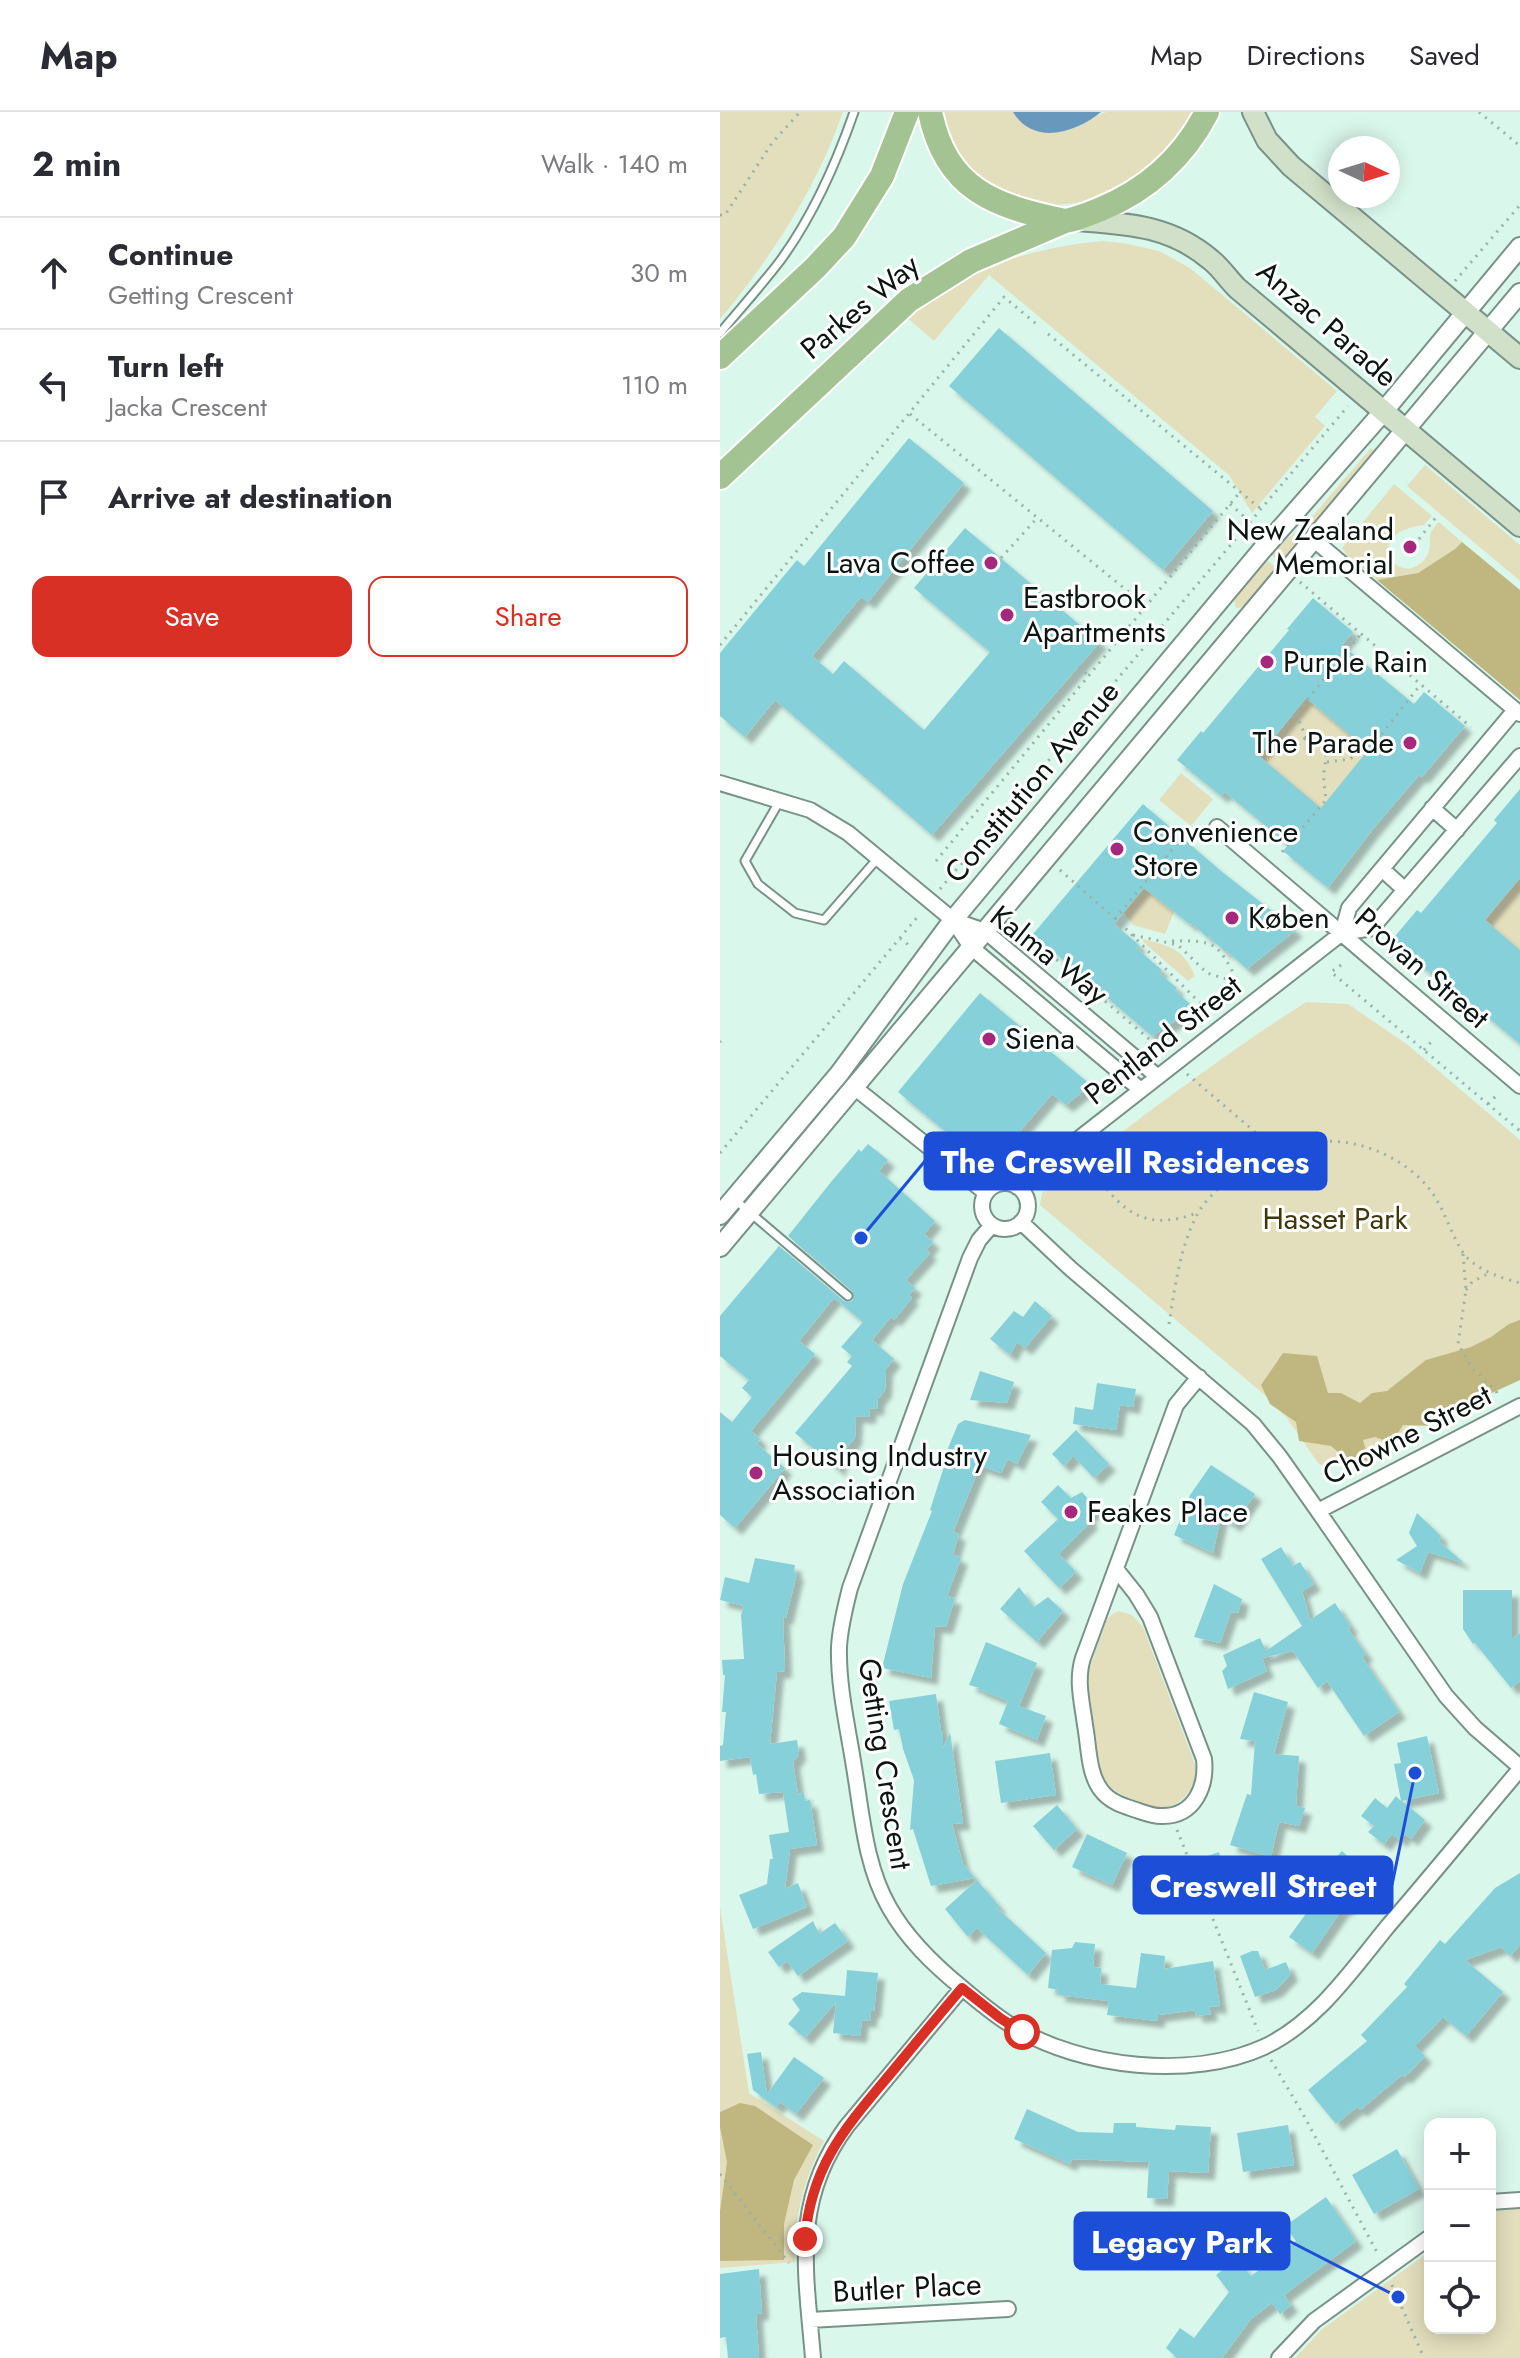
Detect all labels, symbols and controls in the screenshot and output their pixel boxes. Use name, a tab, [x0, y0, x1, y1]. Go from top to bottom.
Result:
text: Map	[40, 28, 118, 83]
text: Map	[1150, 35, 1202, 76]
text: Directions	[1246, 35, 1365, 76]
text: Saved	[1409, 35, 1480, 76]
north arrow	[1328, 136, 1400, 208]
text: 2 min	[32, 140, 121, 189]
text: Walk · 140 m	[541, 145, 688, 183]
text: Continue	[108, 233, 234, 276]
street label: Parkes Way	[791, 243, 929, 369]
street label: Anzac Parade	[1247, 250, 1407, 397]
icon: ahead	[32, 251, 76, 295]
text: 30 m	[630, 254, 688, 292]
text: Getting Crescent	[108, 276, 293, 314]
text: Turn left	[108, 345, 223, 388]
icon: left	[32, 363, 76, 407]
text: 110 m	[621, 366, 688, 404]
text: Jacka Crescent	[108, 388, 267, 426]
icon: arrive	[32, 475, 76, 519]
text: Arrive at destination	[108, 476, 393, 519]
place label: New Zealand Memorial	[1227, 508, 1394, 585]
marker: New Zealand Memorial	[1401, 538, 1419, 556]
place label: Lava Coffee	[826, 541, 975, 584]
marker: Lava Coffee	[982, 554, 1000, 572]
button: Save	[32, 576, 352, 657]
button: Share	[368, 576, 688, 657]
place label: Eastbrook Apartments	[1023, 576, 1166, 653]
marker: Eastbrook Apartments	[998, 606, 1016, 624]
place label: Purple Rain	[1283, 640, 1428, 683]
marker: Purple Rain	[1258, 653, 1276, 671]
street label: Constitution Avenue	[934, 671, 1129, 892]
place label: The Parade	[1253, 721, 1394, 764]
marker: The Parade	[1401, 734, 1419, 752]
place label: Convenience Store	[1133, 810, 1298, 887]
marker: Convenience Store	[1108, 840, 1126, 858]
street label: Kalma Way	[981, 895, 1118, 1015]
place label: Køben	[1248, 896, 1330, 939]
street label: Provan Street	[1346, 897, 1500, 1039]
marker: Køben	[1223, 909, 1241, 927]
street label: Pentland Street	[1075, 964, 1251, 1115]
place label: Siena	[1005, 1017, 1075, 1060]
marker: Siena	[980, 1030, 998, 1048]
callout: The Creswell Residences	[925, 1133, 1326, 1189]
text: The Creswell Residences	[941, 1139, 1309, 1185]
park label: Hasset Park	[1262, 1197, 1408, 1240]
street label: Chowne Street	[1315, 1373, 1499, 1496]
place label: Housing Industry Association	[772, 1434, 988, 1511]
marker: Housing Industry Association	[747, 1464, 765, 1482]
place label: Feakes Place	[1087, 1490, 1248, 1533]
marker: Feakes Place	[1062, 1503, 1080, 1521]
street label: Getting Crescent	[848, 1655, 924, 1873]
callout: Creswell Street	[1134, 1857, 1392, 1913]
text: Creswell Street	[1150, 1863, 1377, 1909]
route start	[1004, 2014, 1040, 2050]
map controls	[1424, 2118, 1496, 2334]
button: +	[1424, 2118, 1496, 2190]
button: −	[1424, 2190, 1496, 2262]
callout: Legacy Park	[1075, 2213, 1289, 2269]
text: Legacy Park	[1091, 2219, 1273, 2265]
route end	[787, 2221, 823, 2257]
street label: Butler Place	[832, 2262, 982, 2313]
button: locate	[1424, 2262, 1496, 2334]

